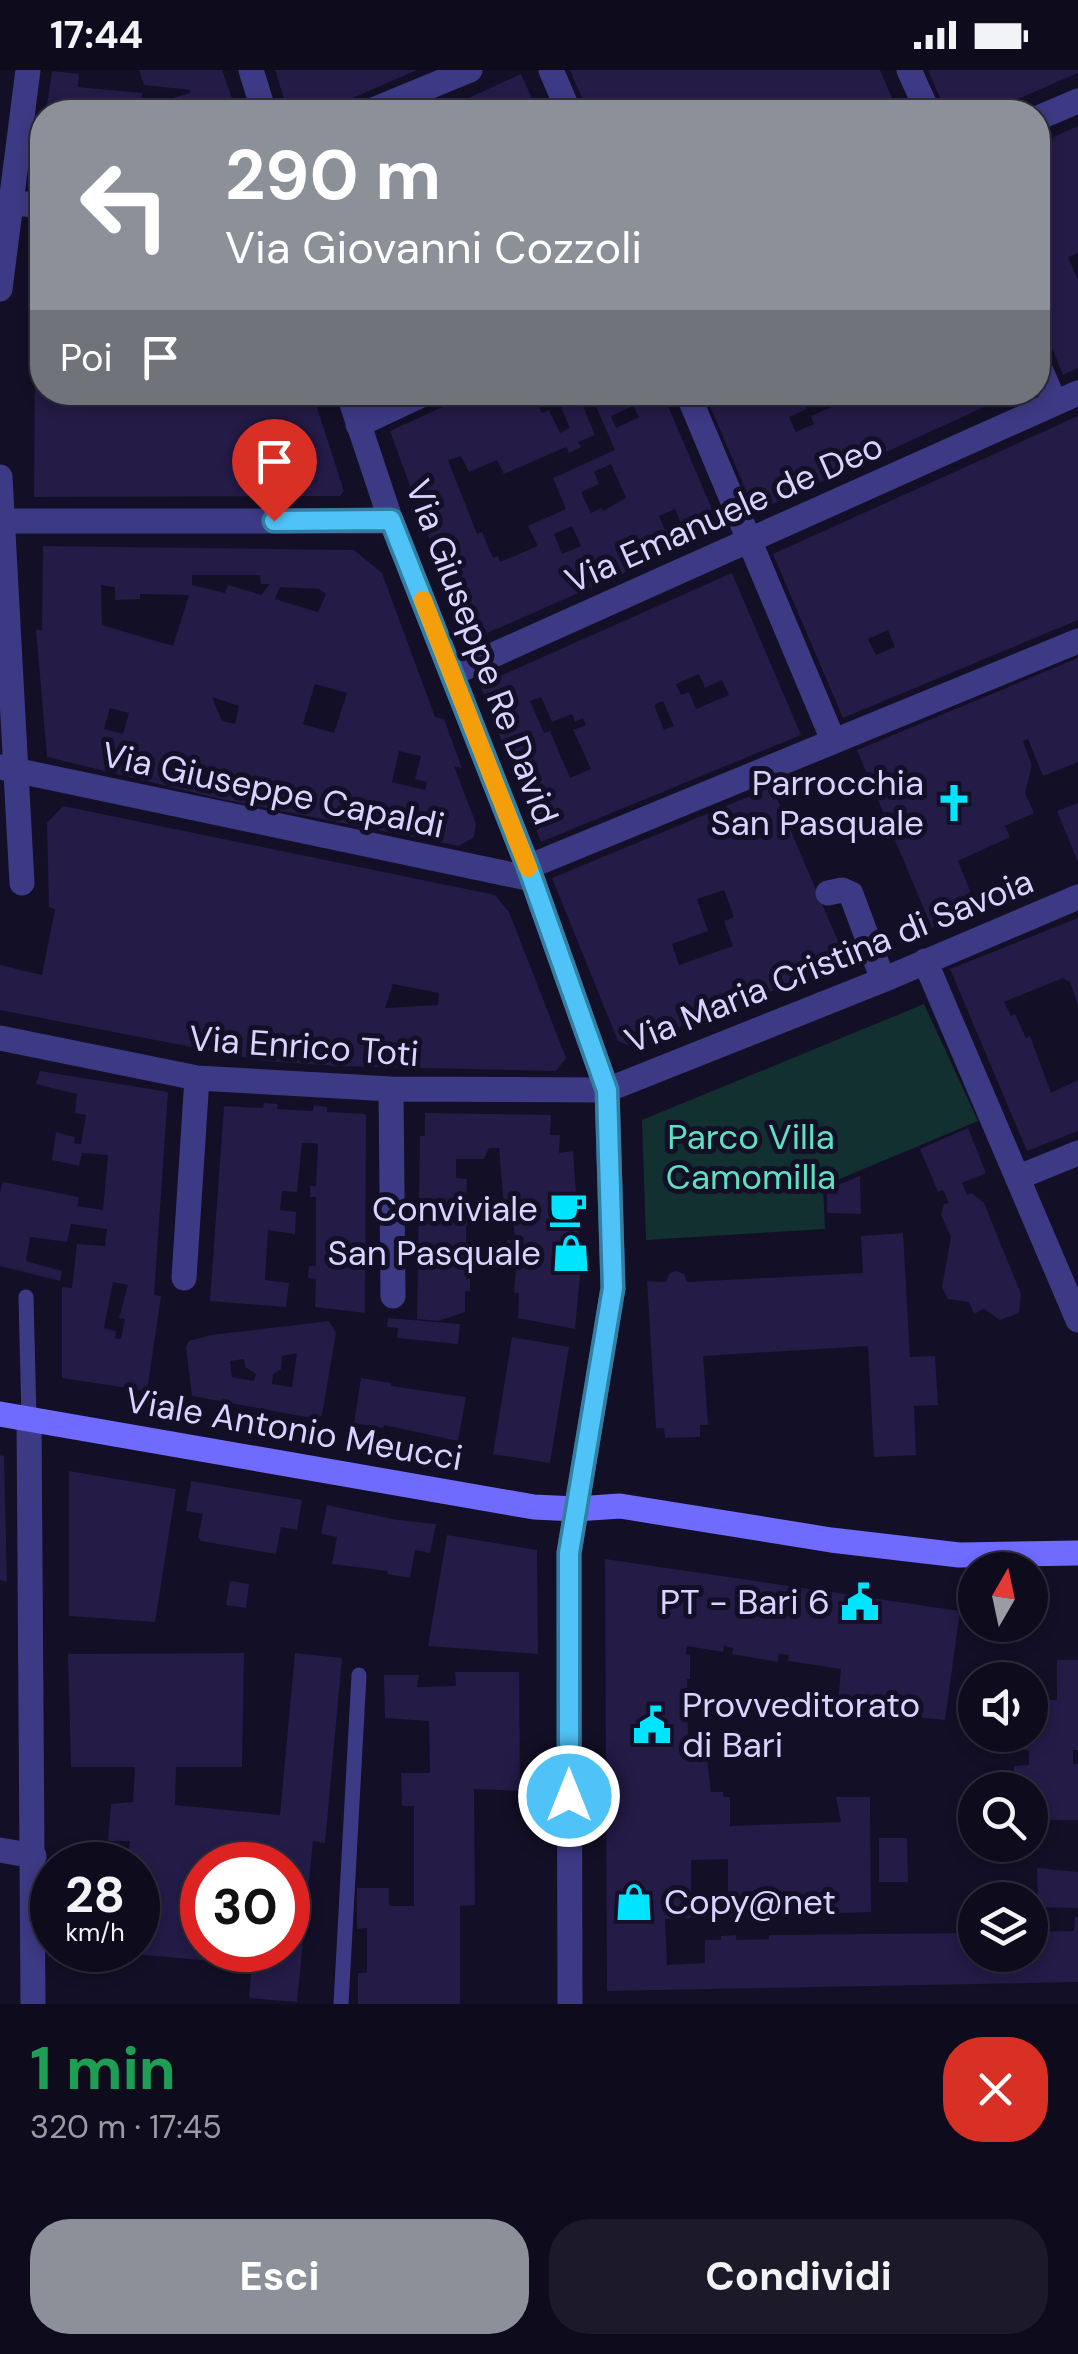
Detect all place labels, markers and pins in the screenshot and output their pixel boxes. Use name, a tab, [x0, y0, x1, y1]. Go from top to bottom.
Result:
pin	[232, 419, 317, 522]
place label: Parrocchia San Pasquale	[710, 760, 924, 846]
church icon: Parrocchia San Pasquale	[933, 782, 975, 824]
place label: Conviviale	[372, 1186, 538, 1232]
cafe icon: Conviviale	[547, 1188, 589, 1230]
place label: San Pasquale	[327, 1230, 541, 1276]
shop icon: San Pasquale	[550, 1232, 592, 1274]
place label: PT - Bari 6	[660, 1579, 830, 1625]
public building icon: PT - Bari 6	[839, 1581, 881, 1623]
place label: Provveditorato di Bari	[682, 1682, 920, 1768]
public building icon: Provveditorato di Bari	[631, 1704, 673, 1746]
place label: Copy@net	[664, 1879, 836, 1925]
shop icon: Copy@net	[613, 1881, 655, 1923]

